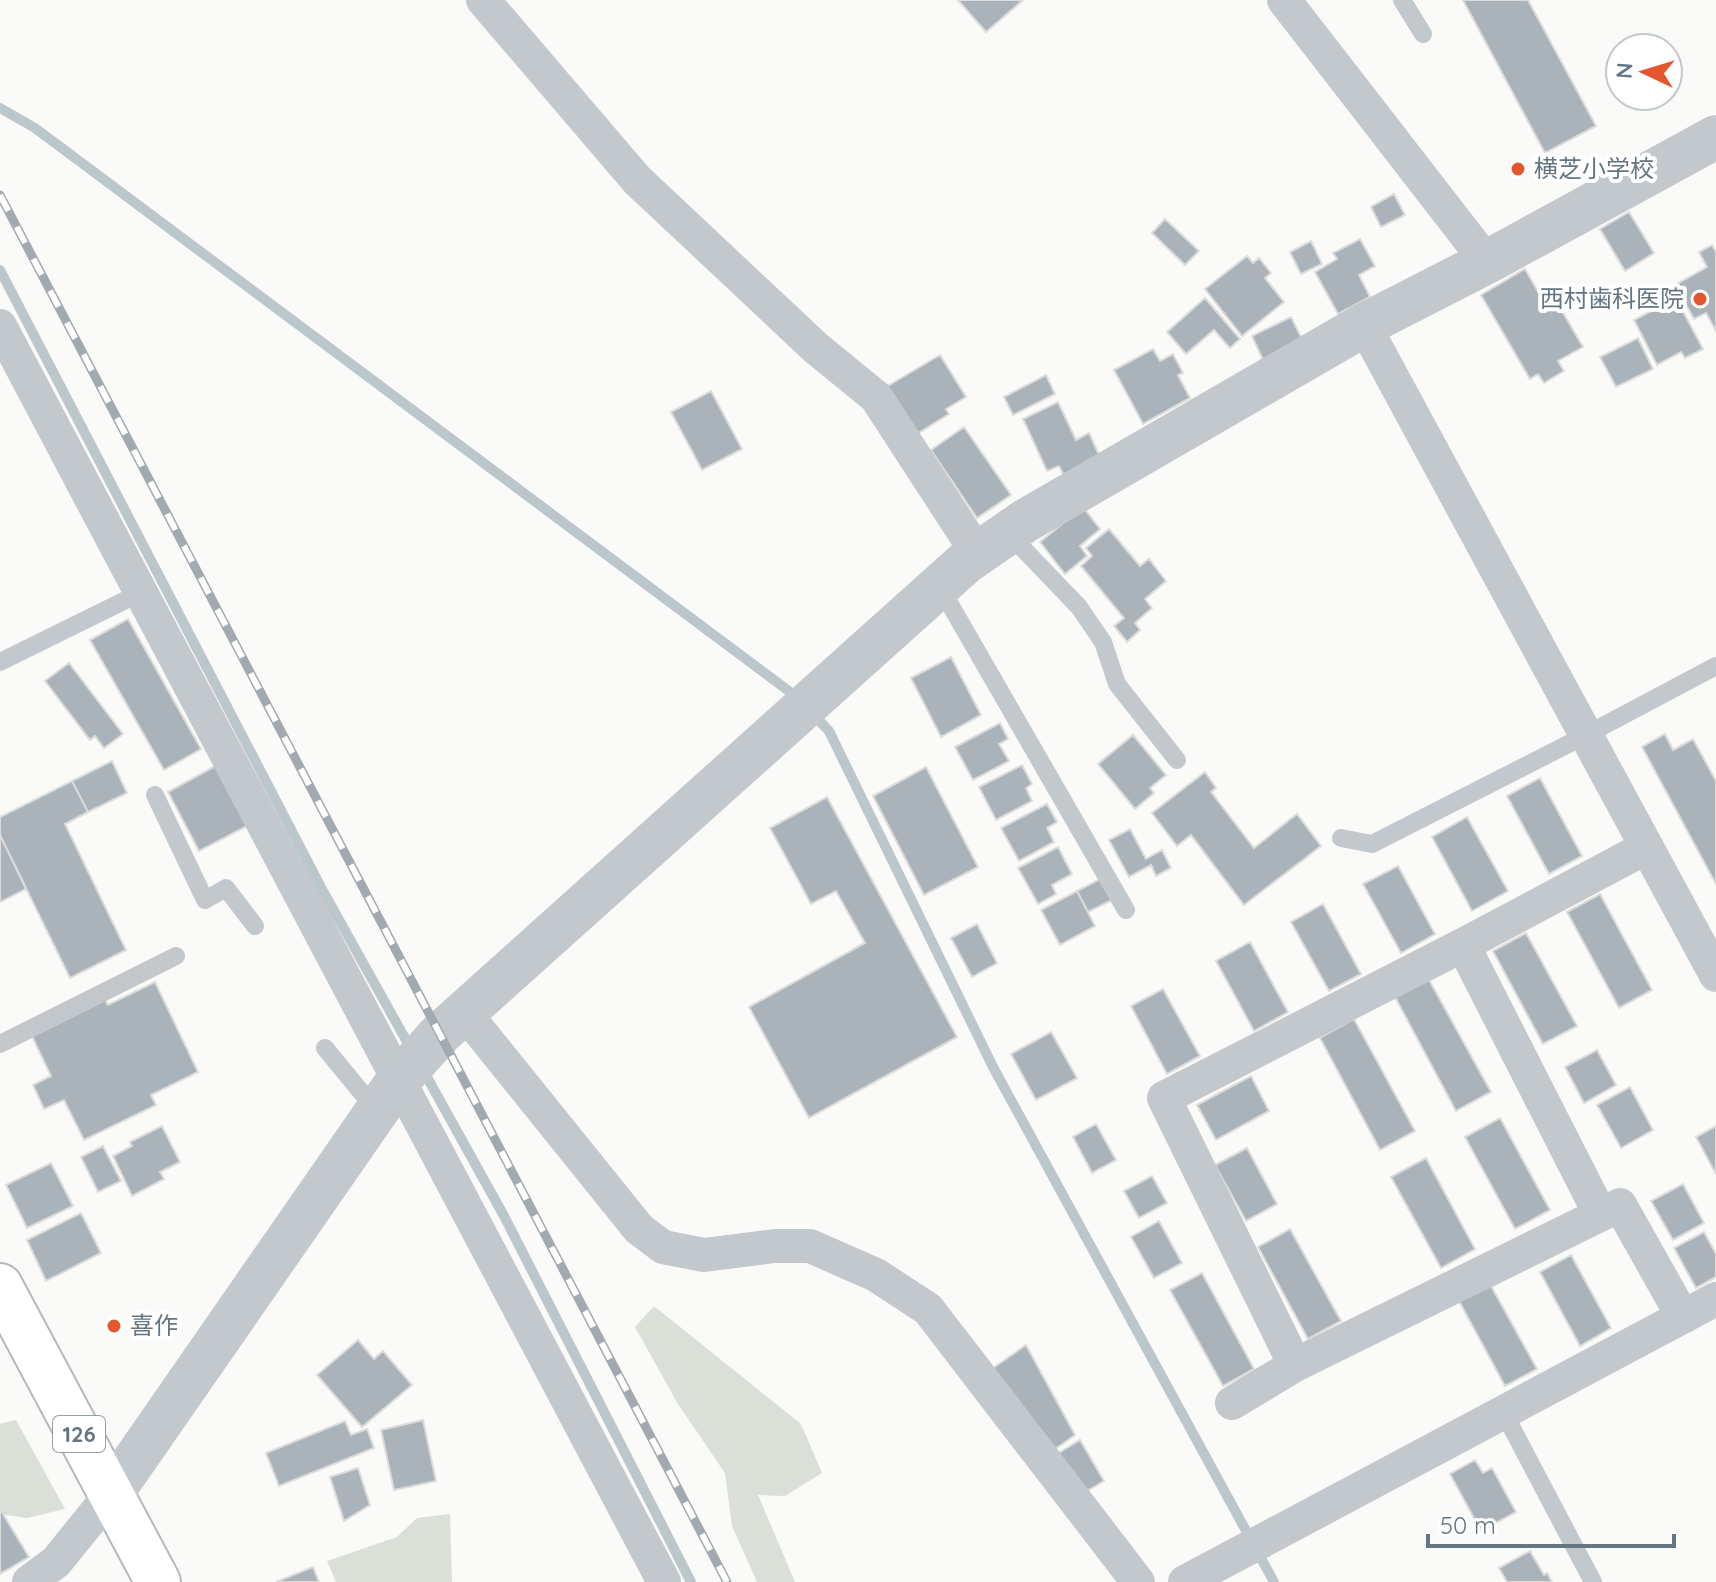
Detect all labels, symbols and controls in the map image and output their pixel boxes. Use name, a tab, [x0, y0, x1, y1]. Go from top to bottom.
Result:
north arrow	[1604, 32, 1684, 112]
text: N	[1610, 62, 1639, 80]
place label: 横芝小学校	[1534, 153, 1654, 183]
marker: 横芝小学校	[1509, 160, 1527, 178]
place label: 西村歯科医院	[1540, 283, 1684, 313]
marker: 西村歯科医院	[1691, 290, 1709, 308]
place label: 喜作	[130, 1310, 178, 1340]
marker: 喜作	[105, 1317, 123, 1335]
road number: 126	[53, 1416, 105, 1452]
scale bar	[1428, 1498, 1674, 1548]
text: 50 m	[1440, 1510, 1496, 1540]

